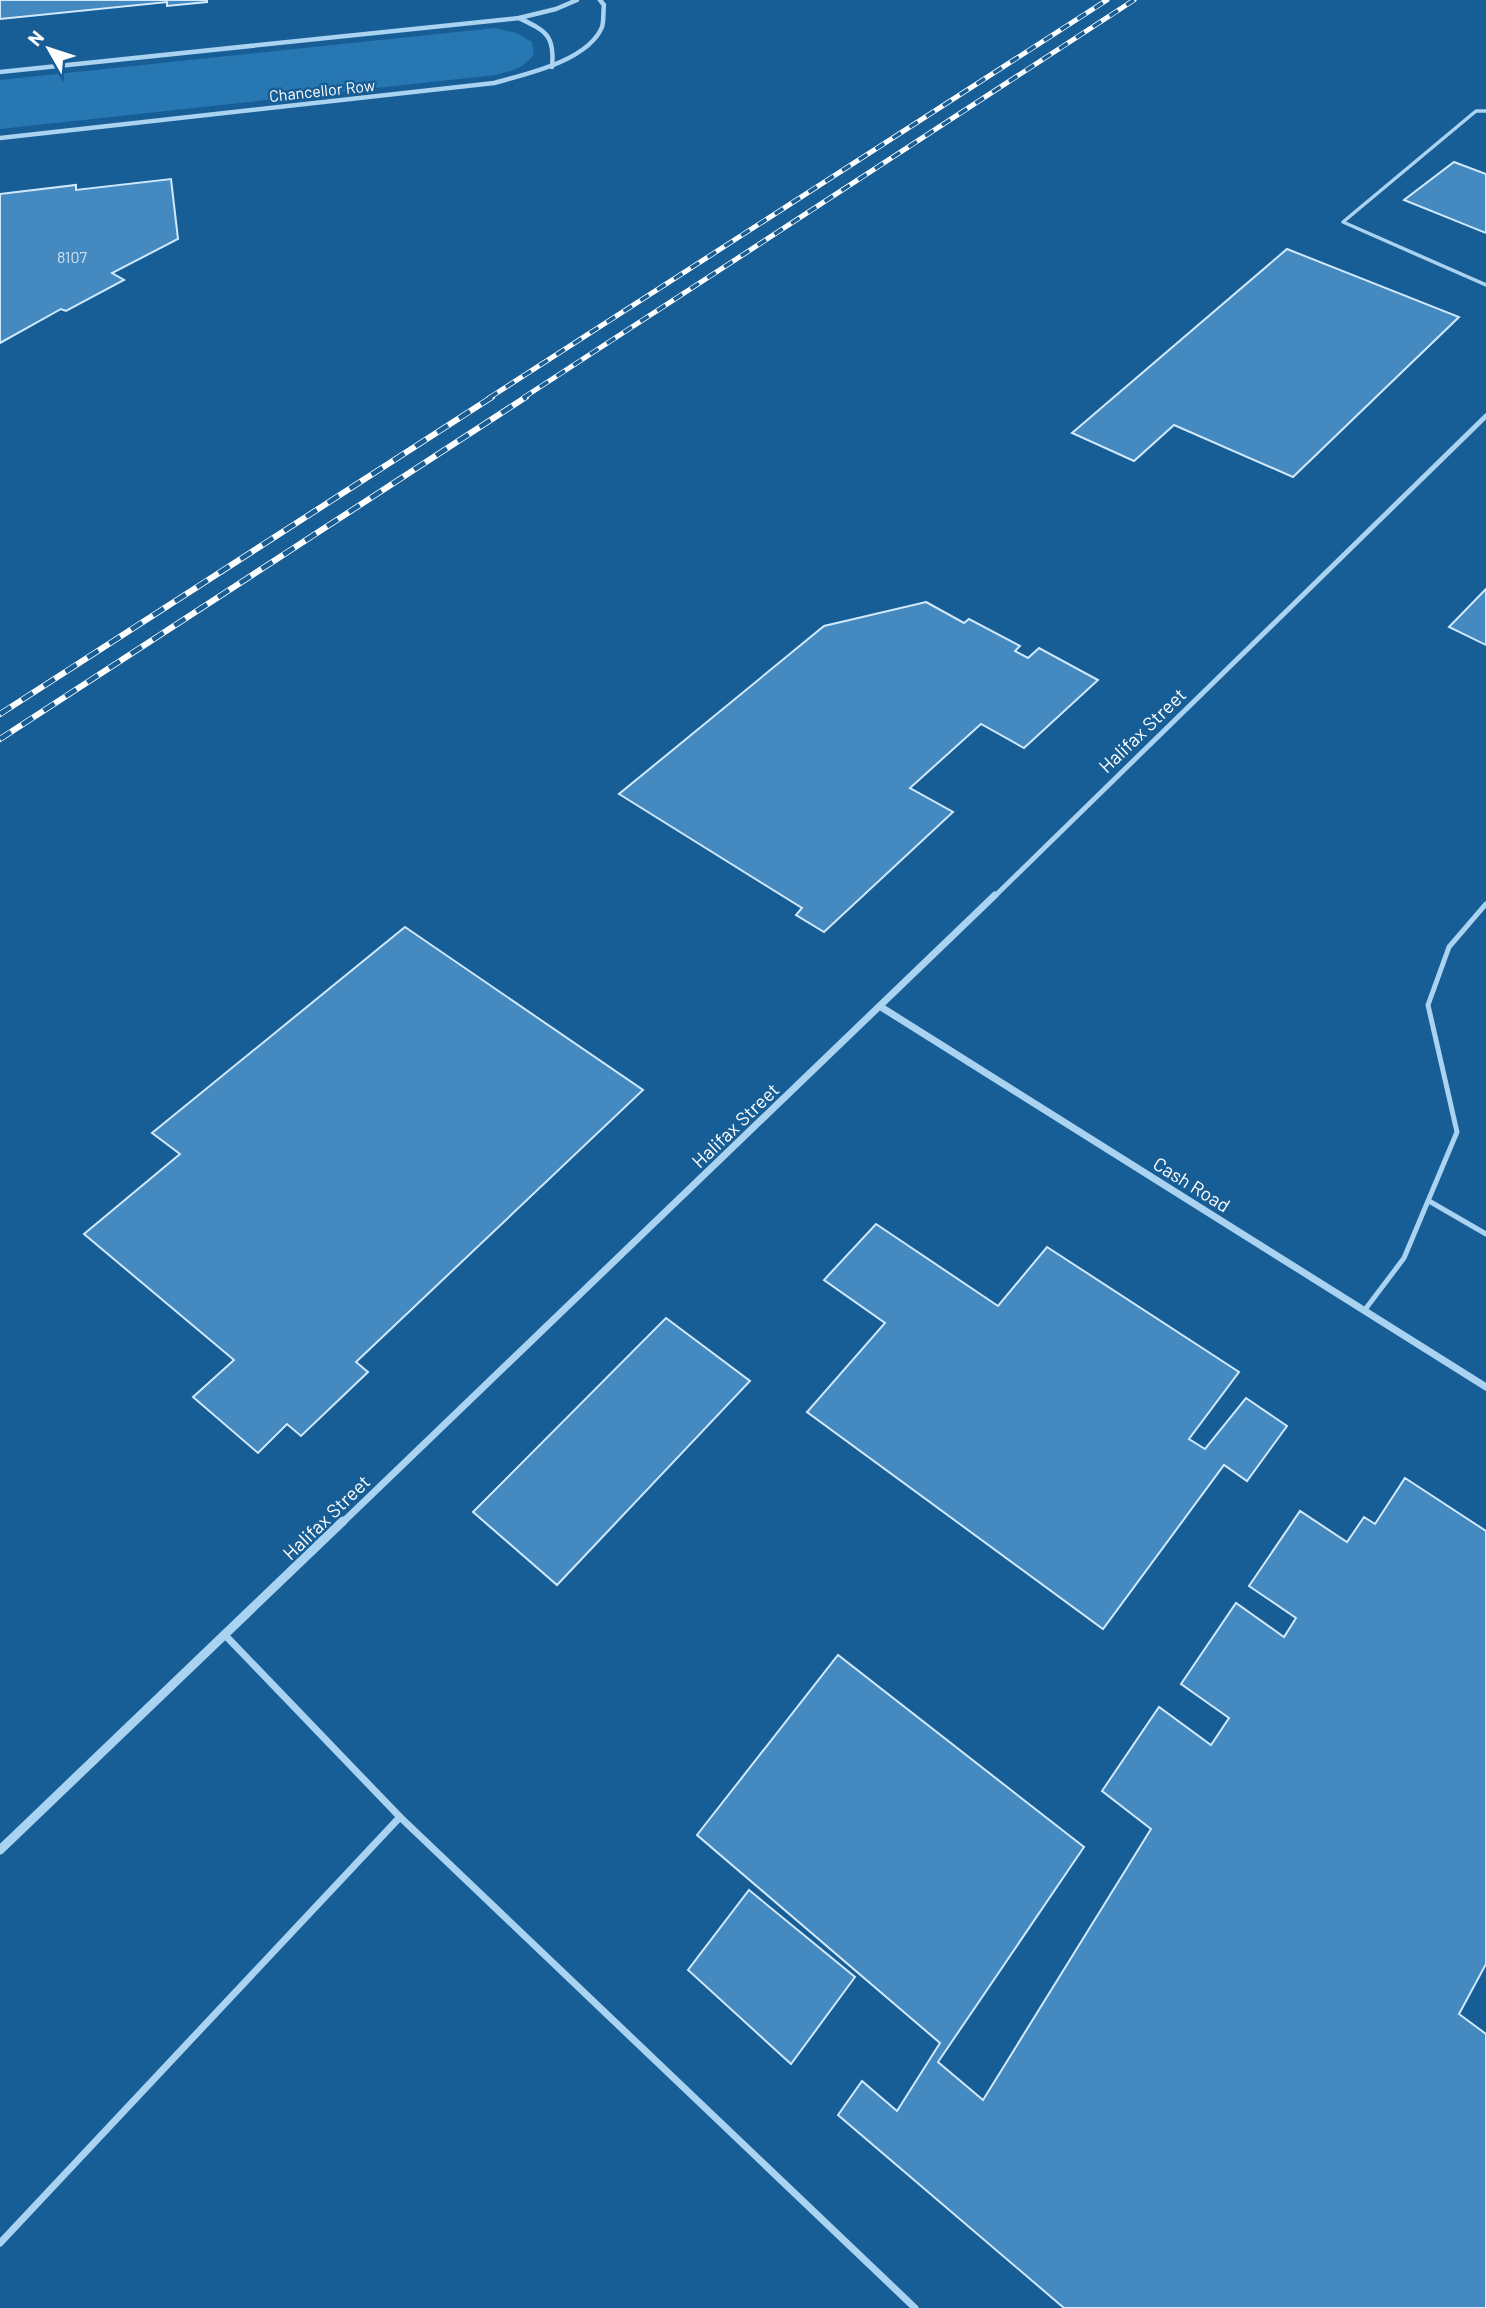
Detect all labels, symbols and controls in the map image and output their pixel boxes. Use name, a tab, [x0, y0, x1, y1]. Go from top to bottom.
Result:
north arrow	[14, 14, 84, 84]
text: N	[22, 26, 48, 50]
street label: Chancellor Row	[268, 75, 376, 105]
house number: 8107	[57, 247, 87, 266]
street label: Halifax Street	[1094, 683, 1190, 777]
street label: Halifax Street	[687, 1078, 783, 1172]
street label: Cash Road	[1149, 1151, 1235, 1217]
street label: Halifax Street	[278, 1470, 374, 1564]

